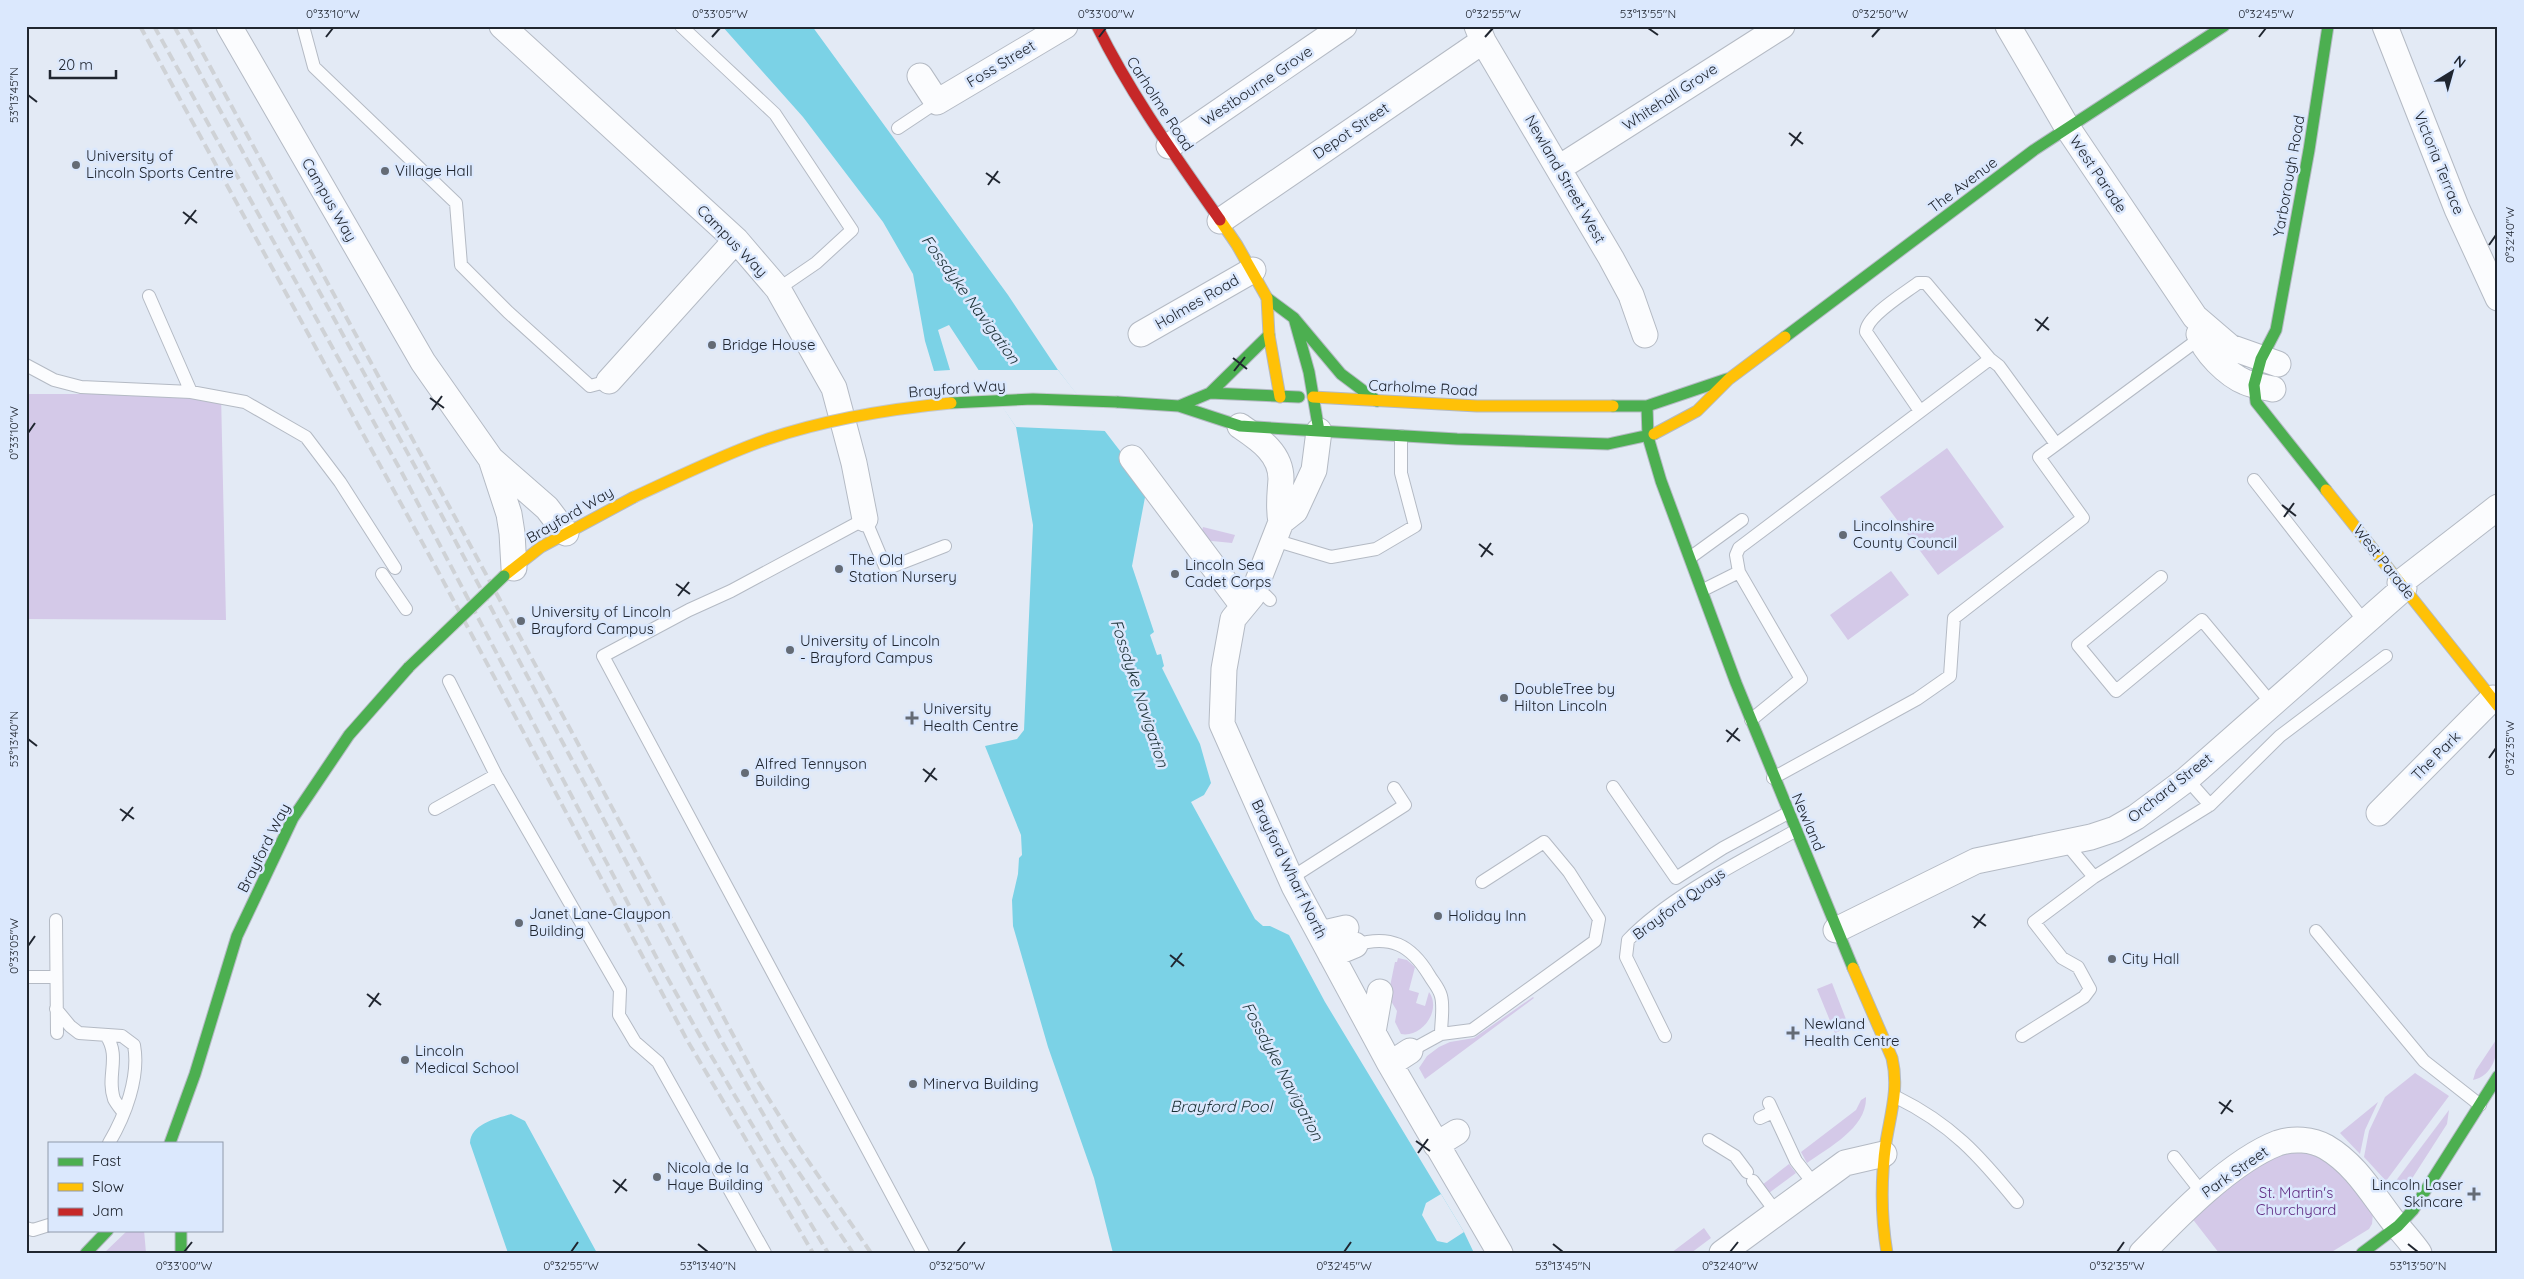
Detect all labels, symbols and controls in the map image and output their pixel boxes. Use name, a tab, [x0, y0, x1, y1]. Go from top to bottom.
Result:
text: 0°33'10"W	[306, 6, 360, 21]
text: 0°33'05"W	[692, 6, 748, 21]
text: 0°33'00"W	[1078, 6, 1135, 21]
text: 0°32'55"W	[1465, 6, 1521, 21]
text: 53°13'55"N	[1620, 6, 1676, 21]
text: 0°32'50"W	[1852, 6, 1909, 21]
text: 0°32'45"W	[2238, 6, 2294, 21]
street label: Foss Street	[963, 36, 1038, 91]
street label: Westbourne Grove	[1198, 41, 1316, 130]
scale bar	[50, 48, 116, 80]
north arrow	[2426, 48, 2476, 98]
text: N	[2450, 51, 2469, 72]
street label: Carholme Road	[1123, 53, 1198, 155]
text: 20 m	[58, 55, 93, 74]
street label: Whitehall Grove	[1619, 59, 1721, 134]
text: 53°13'45"N	[6, 67, 21, 123]
street label: Depot Street	[1309, 98, 1392, 163]
street label: Victoria Terrace	[2410, 108, 2469, 217]
street label: Newland Street West	[1521, 111, 1610, 246]
street label: Yarborough Road	[2268, 114, 2309, 238]
street label: West Parade	[2066, 131, 2131, 216]
place label: University of Lincoln Sports Centre	[86, 146, 234, 182]
street label: The Avenue	[1924, 153, 2001, 217]
street label: Campus Way	[298, 155, 361, 245]
marker: University of Lincoln Sports Centre	[70, 159, 82, 171]
place label: Village Hall	[395, 161, 473, 180]
marker: Village Hall	[379, 165, 391, 177]
street label: Campus Way	[693, 200, 772, 281]
text: 0°32'40"W	[2502, 207, 2517, 263]
water label: Fossdyke Navigation	[918, 231, 1025, 368]
street label: Holmes Road	[1151, 270, 1242, 333]
place label: Bridge House	[722, 335, 815, 354]
marker: Bridge House	[706, 339, 718, 351]
street label: Carholme Road	[1368, 375, 1478, 400]
street label: Brayford Way	[908, 376, 1006, 401]
text: 0°33'10"W	[6, 406, 21, 460]
street label: Brayford Way	[523, 482, 617, 547]
place label: Lincolnshire County Council	[1853, 516, 1957, 552]
street label: West Parade	[2349, 521, 2419, 603]
marker: Lincolnshire County Council	[1837, 529, 1849, 541]
place label: The Old Station Nursery	[849, 550, 957, 586]
place label: Lincoln Sea Cadet Corps	[1185, 555, 1271, 591]
marker: The Old Station Nursery	[833, 563, 845, 575]
marker: Lincoln Sea Cadet Corps	[1169, 568, 1181, 580]
place label: University of Lincoln Brayford Campus	[531, 602, 671, 638]
marker: University of Lincoln Brayford Campus	[515, 615, 527, 627]
water label: Fossdyke Navigation	[1107, 617, 1174, 770]
place label: University of Lincoln - Brayford Campus	[800, 631, 940, 667]
marker: University of Lincoln - Brayford Campus	[784, 644, 796, 656]
place label: DoubleTree by Hilton Lincoln	[1514, 679, 1615, 715]
marker: DoubleTree by Hilton Lincoln	[1498, 692, 1510, 704]
place label: University Health Centre	[923, 699, 1018, 735]
text: 53°13'40"N	[6, 711, 21, 767]
marker: University Health Centre	[905, 711, 919, 725]
text: 0°32'35"W	[2502, 720, 2517, 776]
street label: The Park	[2407, 727, 2464, 784]
street label: Orchard Street	[2124, 749, 2216, 826]
place label: Alfred Tennyson Building	[755, 754, 867, 790]
marker: Alfred Tennyson Building	[739, 767, 751, 779]
street label: Newland	[1788, 790, 1829, 854]
street label: Brayford Wharf North	[1248, 796, 1331, 941]
street label: Brayford Way	[233, 800, 294, 896]
street label: Brayford Quays	[1629, 864, 1729, 944]
place label: Janet Lane-Claypon Building	[529, 904, 671, 940]
place label: Holiday Inn	[1448, 906, 1526, 925]
marker: Holiday Inn	[1432, 910, 1444, 922]
marker: Janet Lane-Claypon Building	[513, 917, 525, 929]
text: 0°33'05"W	[6, 918, 21, 974]
place label: City Hall	[2122, 949, 2180, 968]
marker: City Hall	[2106, 953, 2118, 965]
water label: Fossdyke Navigation	[1238, 998, 1328, 1144]
place label: Newland Health Centre	[1804, 1014, 1899, 1050]
marker: Newland Health Centre	[1786, 1026, 1800, 1040]
place label: Lincoln Medical School	[415, 1041, 519, 1077]
marker: Lincoln Medical School	[399, 1054, 411, 1066]
place label: Minerva Building	[923, 1074, 1039, 1093]
marker: Minerva Building	[907, 1078, 919, 1090]
water label: Brayford Pool	[1170, 1096, 1274, 1116]
legend	[48, 1142, 222, 1232]
street label: Park Street	[2198, 1142, 2272, 1201]
text: Fast	[92, 1151, 121, 1170]
place label: Nicola de la Haye Building	[667, 1158, 763, 1194]
marker: Nicola de la Haye Building	[651, 1171, 663, 1183]
place label: Lincoln Laser Skincare	[2372, 1175, 2463, 1211]
text: Slow	[92, 1177, 124, 1196]
park label: St. Martin's Churchyard	[2256, 1183, 2336, 1219]
marker: Lincoln Laser Skincare	[2467, 1187, 2481, 1201]
text: Jam	[92, 1201, 123, 1220]
text: 0°33'00"W	[156, 1258, 213, 1273]
text: 0°32'55"W	[543, 1258, 599, 1273]
text: 53°13'40"N	[680, 1258, 736, 1273]
text: 0°32'50"W	[929, 1258, 986, 1273]
text: 0°32'45"W	[1316, 1258, 1372, 1273]
text: 53°13'45"N	[1535, 1258, 1591, 1273]
text: 0°32'40"W	[1702, 1258, 1758, 1273]
text: 0°32'35"W	[2089, 1258, 2145, 1273]
text: 53°13'50"N	[2390, 1258, 2446, 1273]

